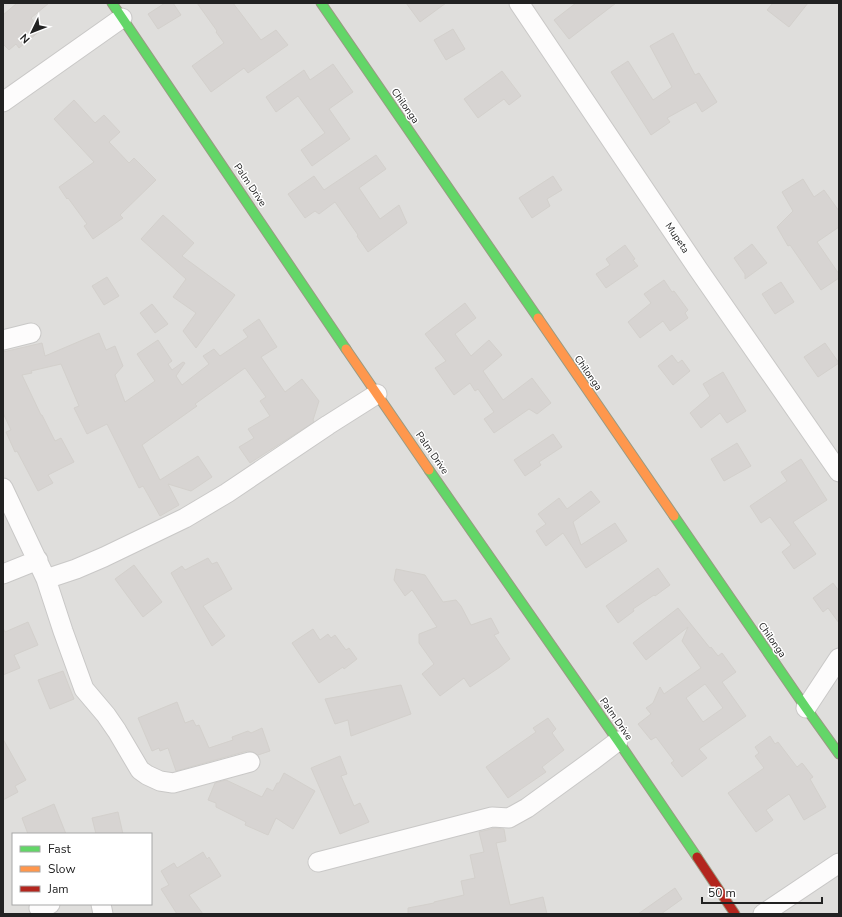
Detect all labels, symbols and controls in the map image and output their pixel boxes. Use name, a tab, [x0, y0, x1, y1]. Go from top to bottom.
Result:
north arrow	[12, 12, 52, 52]
text: N	[17, 30, 33, 47]
street label: Chilonga	[388, 86, 422, 126]
street label: Palm Drive	[230, 161, 270, 209]
street label: Mupeta	[662, 220, 692, 256]
street label: Chilonga	[571, 353, 605, 393]
street label: Palm Drive	[412, 429, 452, 477]
street label: Chilonga	[755, 620, 789, 660]
street label: Palm Drive	[596, 695, 636, 743]
legend	[12, 833, 152, 905]
text: Fast	[48, 841, 71, 857]
text: Slow	[48, 861, 76, 877]
scale bar	[702, 879, 822, 905]
text: Jam	[47, 881, 69, 897]
text: 50 m	[708, 885, 736, 901]

